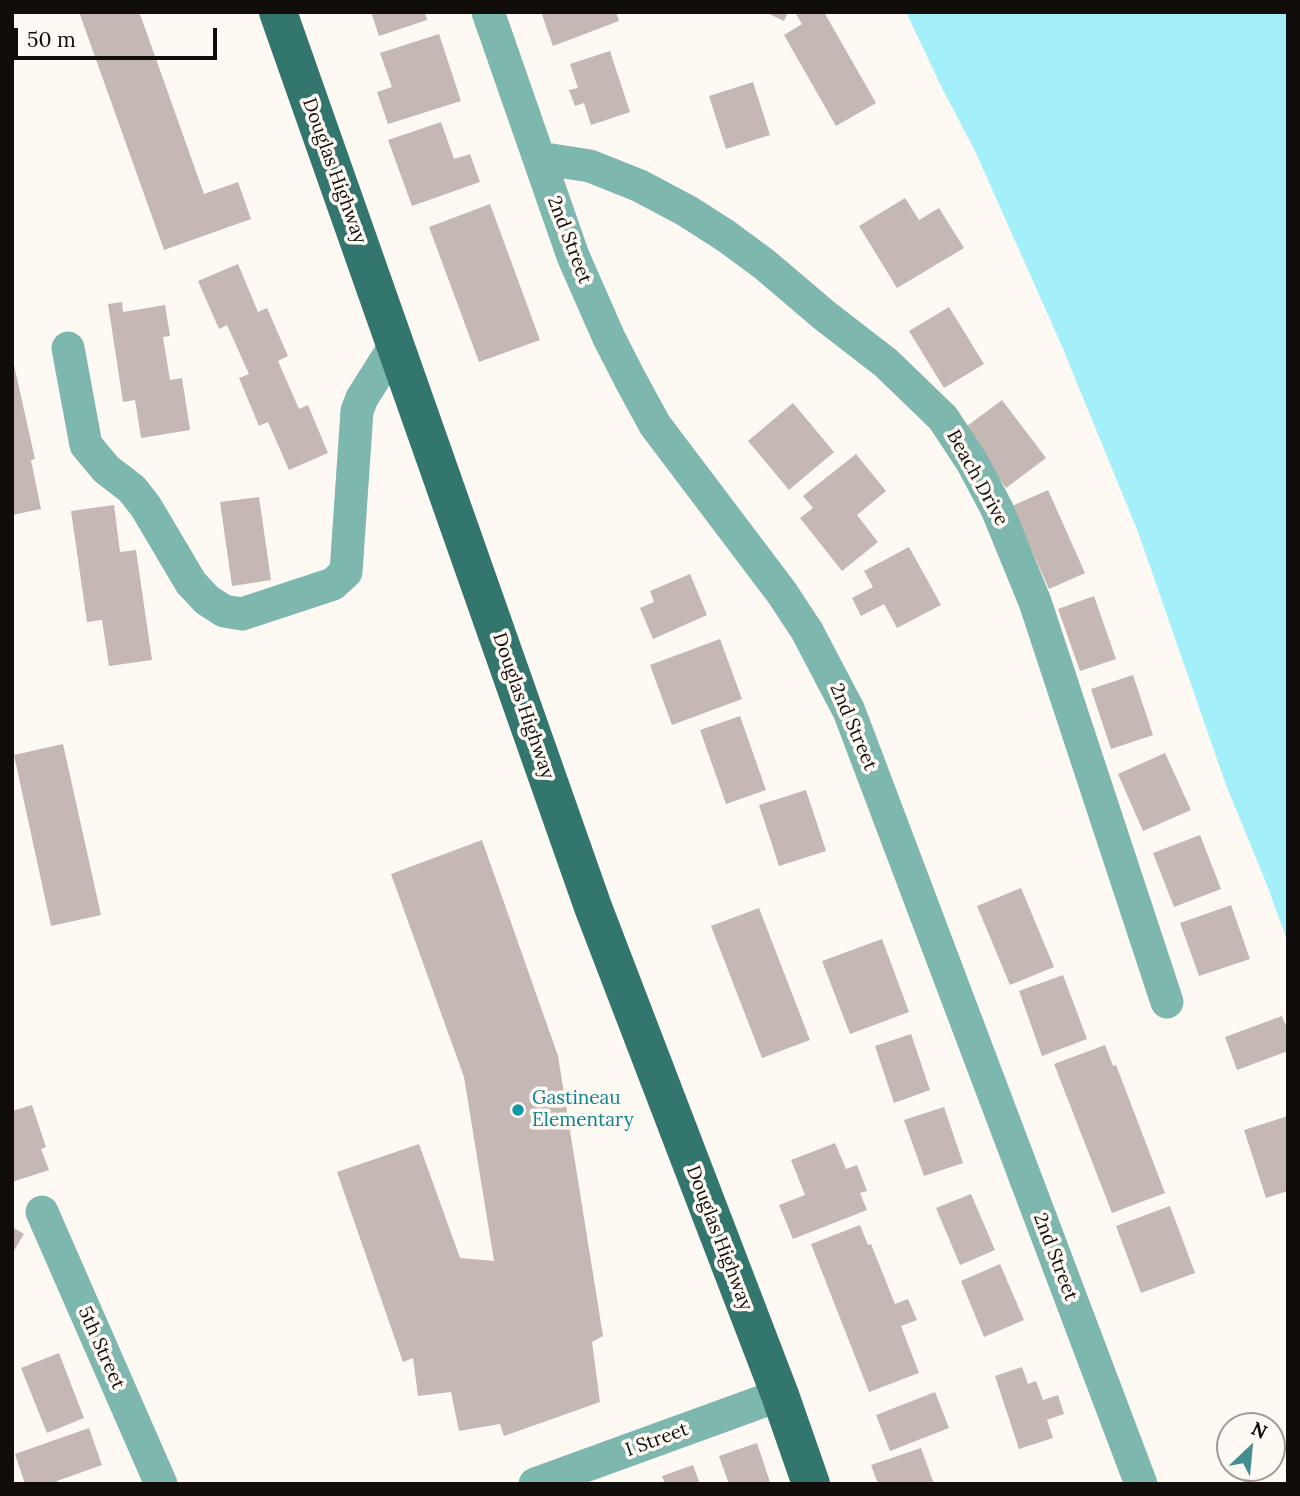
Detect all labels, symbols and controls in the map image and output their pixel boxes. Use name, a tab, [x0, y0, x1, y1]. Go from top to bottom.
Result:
scale bar	[18, 14, 220, 58]
text: 50 m	[27, 26, 76, 53]
street label: Douglas Highway	[297, 95, 371, 247]
street label: 2nd Street	[542, 193, 596, 287]
street label: Beach Drive	[941, 426, 1013, 530]
street label: Douglas Highway	[487, 630, 559, 782]
street label: 2nd Street	[825, 680, 881, 774]
place label: Gastineau Elementary	[532, 1088, 634, 1132]
marker: Gastineau Elementary	[510, 1102, 526, 1118]
street label: Douglas Highway	[681, 1162, 757, 1314]
street label: 2nd Street	[1028, 1210, 1082, 1304]
street label: 5th Street	[73, 1303, 129, 1393]
north arrow	[1216, 1412, 1286, 1482]
text: N	[1247, 1416, 1271, 1444]
street label: I Street	[622, 1418, 692, 1462]

